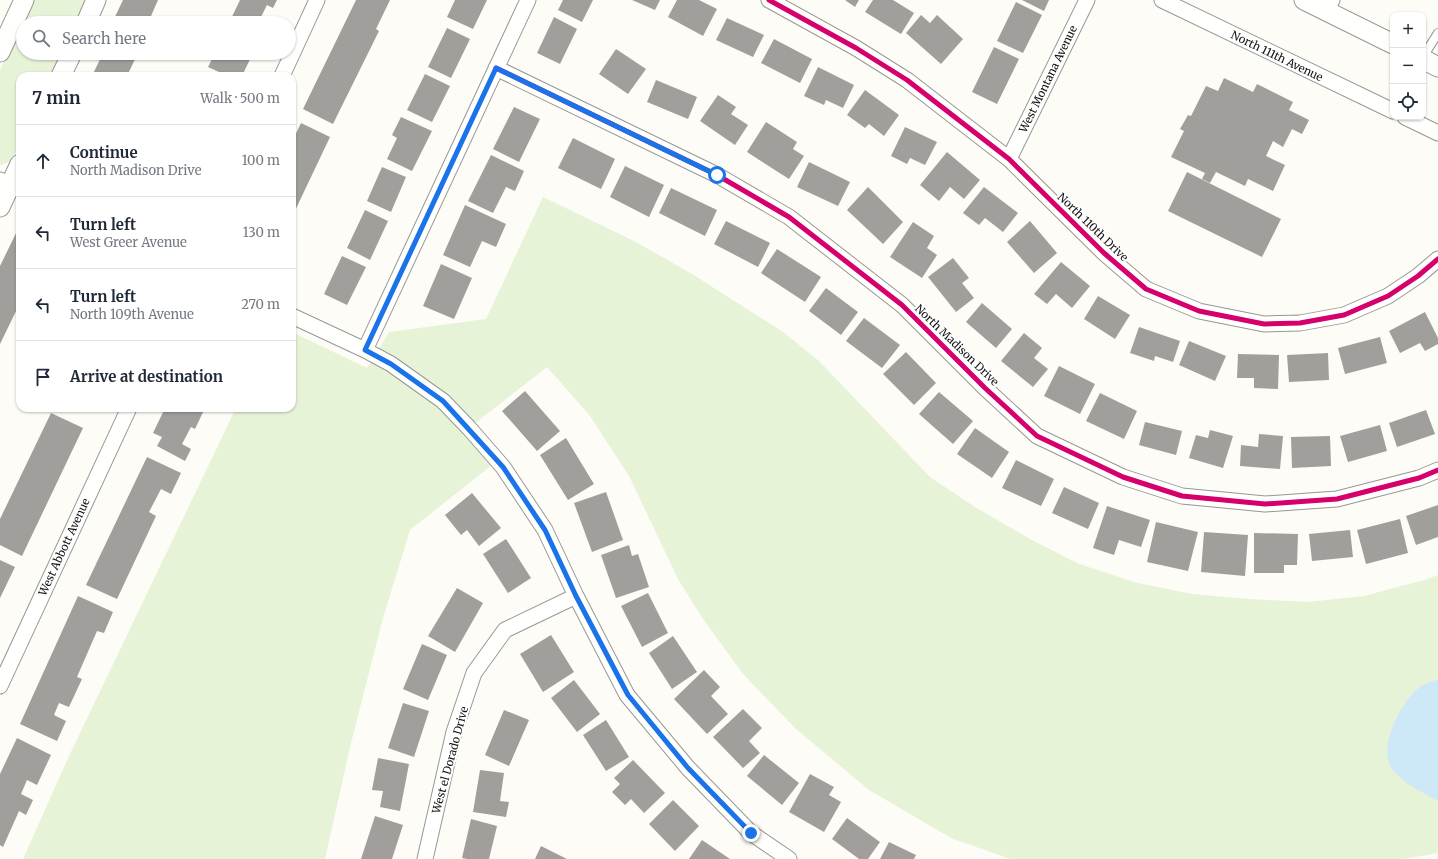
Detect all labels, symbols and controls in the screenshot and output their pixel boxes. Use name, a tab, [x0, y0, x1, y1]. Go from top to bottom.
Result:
map controls	[1390, 12, 1426, 120]
button: +	[1390, 12, 1426, 48]
search box	[16, 16, 296, 60]
street label: West Montana Avenue	[1015, 23, 1080, 136]
icon: search	[30, 27, 52, 49]
street label: North 111th Avenue	[1229, 28, 1325, 84]
text: Search here	[62, 29, 146, 48]
button: −	[1390, 48, 1426, 84]
button: locate	[1390, 84, 1426, 120]
text: 7 min	[32, 87, 81, 109]
text: Walk · 500 m	[200, 90, 280, 107]
text: Continue	[70, 143, 138, 162]
icon: ahead	[32, 150, 54, 172]
text: 100 m	[242, 152, 280, 169]
text: North Madison Drive	[70, 162, 201, 179]
route start	[708, 166, 726, 184]
street label: North 110th Drive	[1055, 190, 1131, 264]
text: Turn left	[70, 215, 136, 234]
icon: left	[32, 222, 54, 244]
text: 130 m	[243, 224, 280, 241]
text: West Greer Avenue	[70, 234, 187, 251]
text: Turn left	[70, 287, 136, 306]
icon: left	[32, 294, 54, 316]
text: 270 m	[241, 296, 280, 313]
street label: North Madison Drive	[912, 301, 1002, 389]
text: North 109th Avenue	[70, 306, 194, 323]
icon: arrive	[32, 366, 54, 388]
text: Arrive at destination	[70, 367, 223, 386]
street label: West Abbott Avenue	[35, 496, 93, 599]
street label: West el Dorado Drive	[429, 705, 471, 816]
route end	[742, 824, 760, 842]

